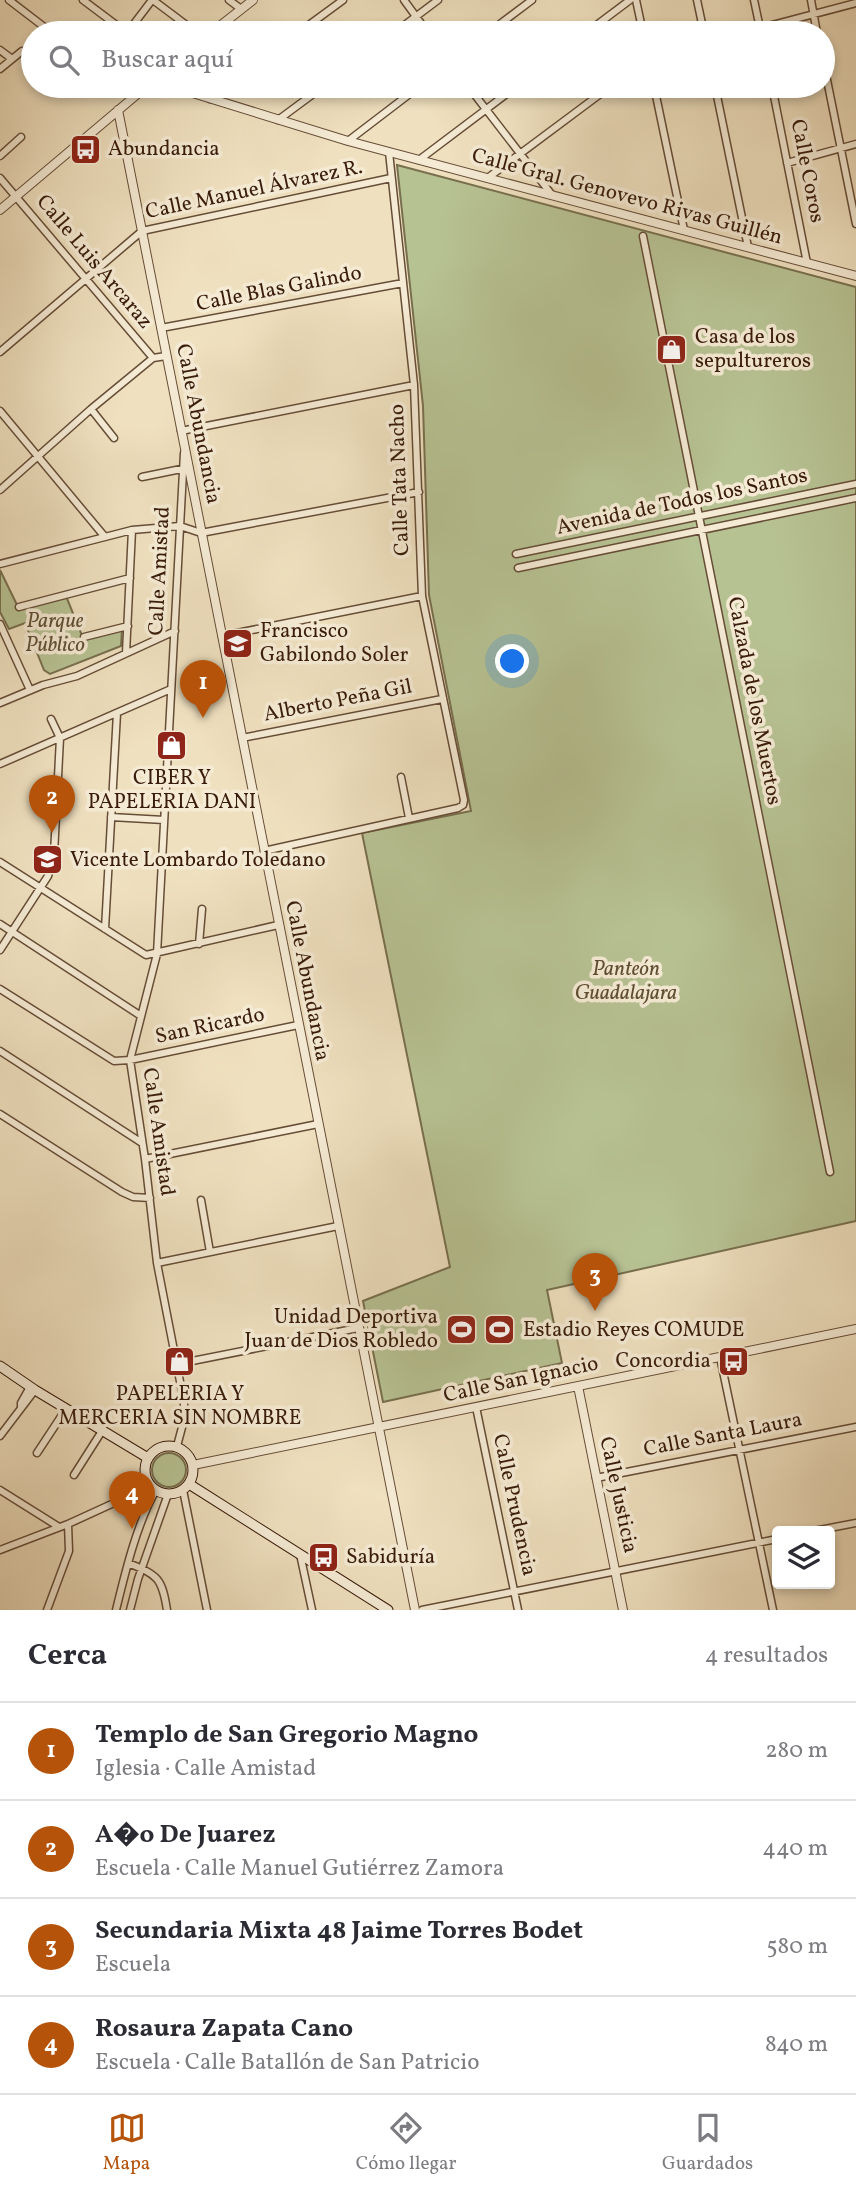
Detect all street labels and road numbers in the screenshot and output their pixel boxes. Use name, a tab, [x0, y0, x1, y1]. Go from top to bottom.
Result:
street label: Calle Coros	[783, 117, 831, 225]
street label: Calle Gral. Genovevo Rivas Guillén	[468, 142, 786, 252]
street label: Calle Manuel Álvarez R.	[143, 153, 365, 227]
street label: Calle Luis Arcaraz	[29, 189, 159, 335]
street label: Calle Blas Galindo	[194, 259, 364, 319]
street label: Calle Abundancia	[168, 341, 228, 507]
street label: Calle Tata Nacho	[383, 404, 417, 556]
street label: Avenida de Todos los Santos	[554, 461, 810, 543]
street label: Calle Amistad	[142, 506, 178, 636]
street label: Calzada de los Muertos	[720, 594, 788, 808]
street label: Alberto Peña Gil	[261, 672, 415, 730]
street label: Calle Abundancia	[277, 898, 337, 1064]
street label: San Ricardo	[153, 1000, 267, 1052]
street label: Calle Amistad	[135, 1066, 181, 1198]
street label: Calle San Ignacio	[441, 1349, 601, 1411]
street label: Calle Santa Laura	[641, 1405, 805, 1465]
street label: Calle Prudencia	[485, 1431, 543, 1579]
street label: Calle Justicia	[591, 1434, 645, 1556]

